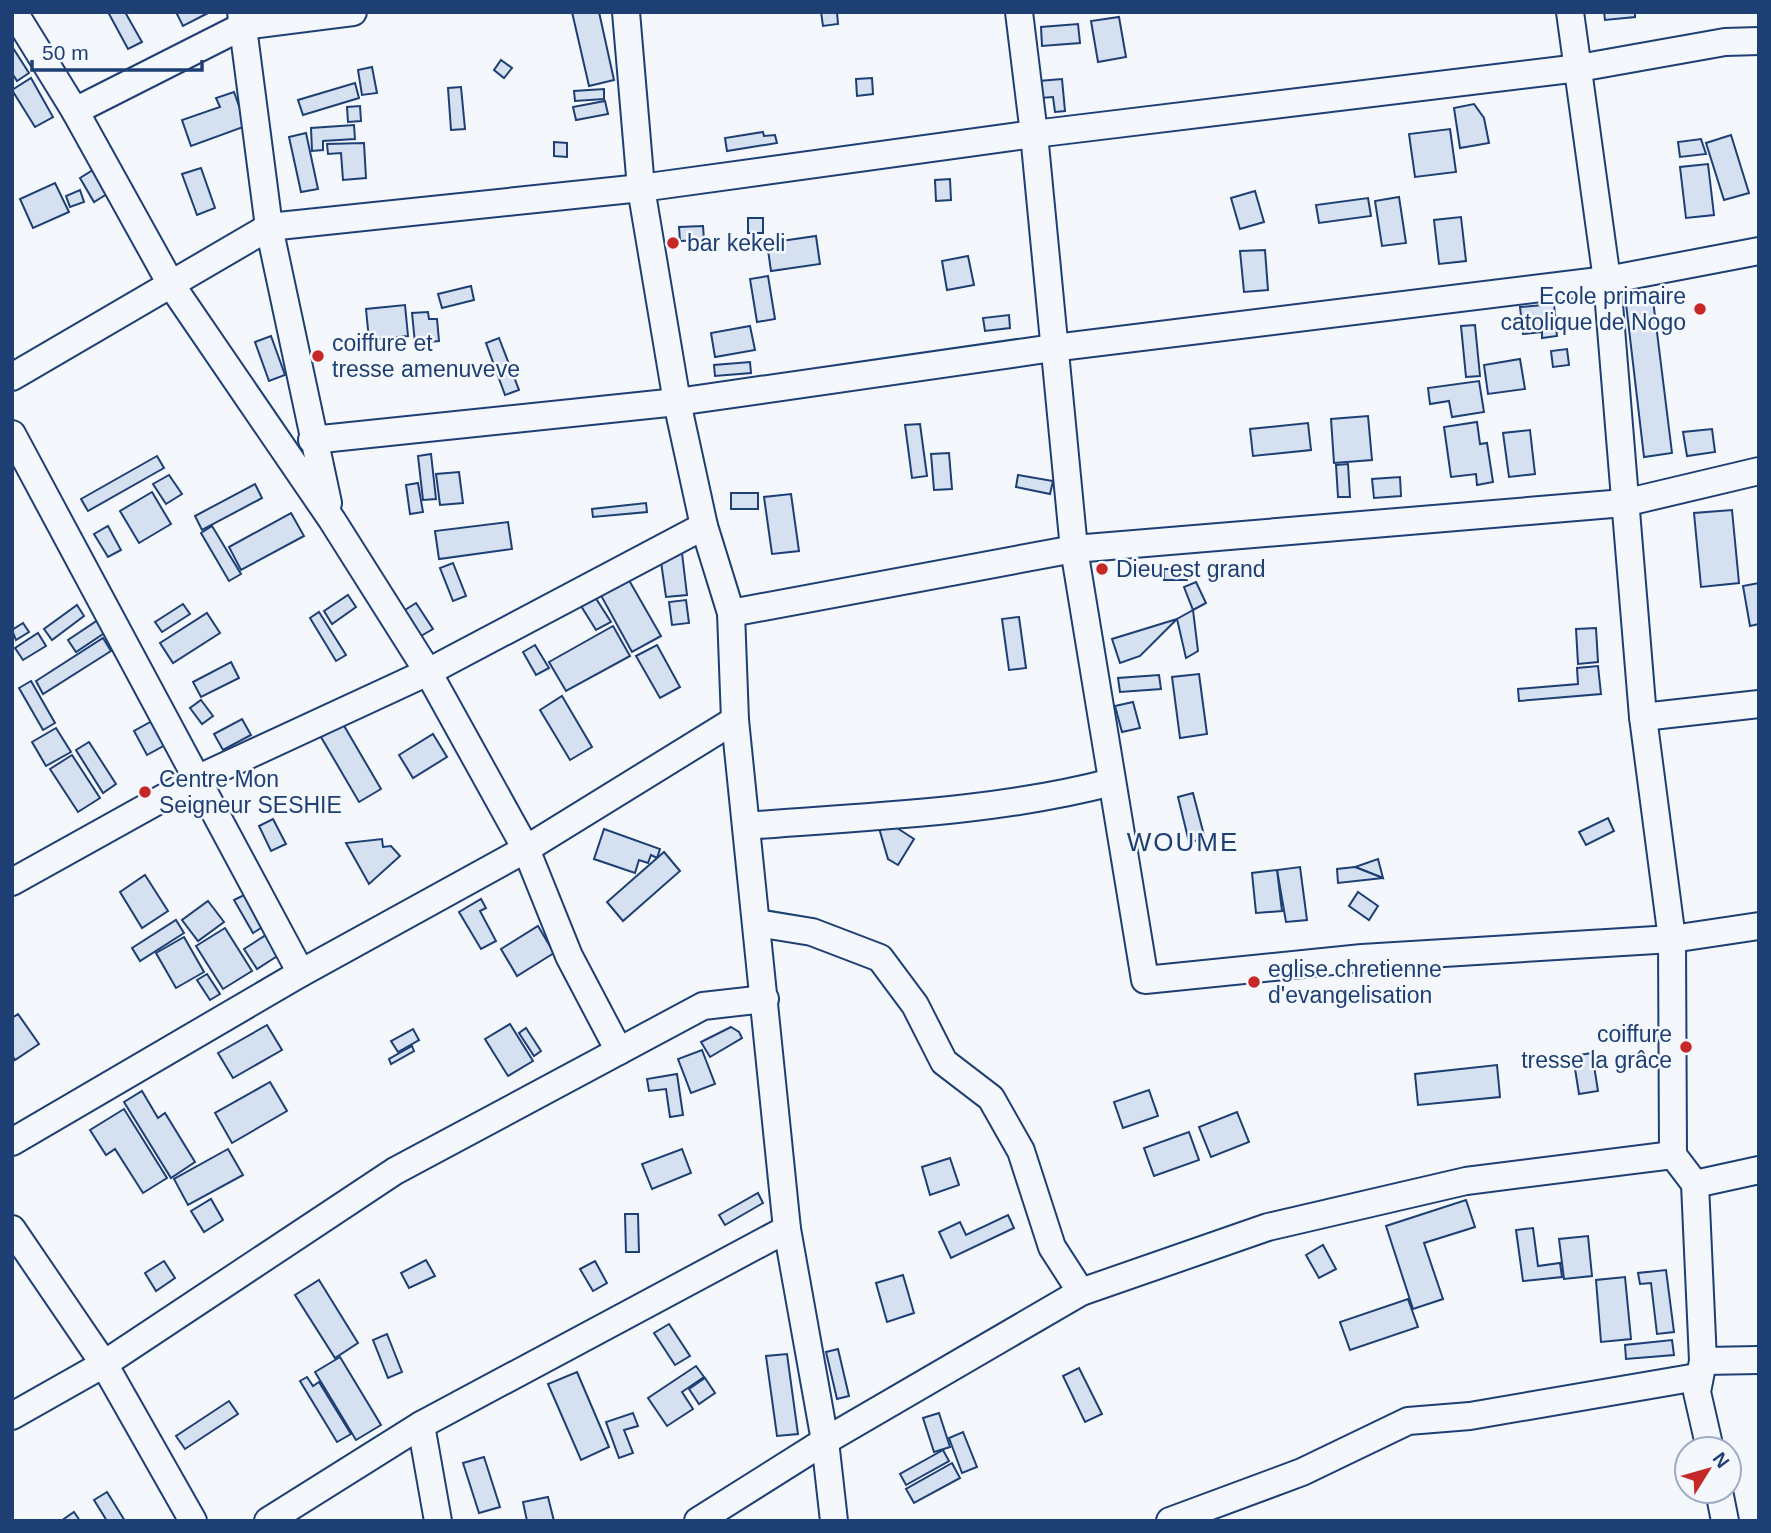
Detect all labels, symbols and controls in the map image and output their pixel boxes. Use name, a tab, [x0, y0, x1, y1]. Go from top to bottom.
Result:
scale bar	[32, 28, 201, 72]
text: 50 m	[42, 41, 89, 64]
place label: bar kekeli	[687, 230, 785, 256]
marker: bar kekeli	[665, 235, 681, 251]
place label: Ecole primaire catolique de Nogo	[1501, 283, 1686, 335]
marker: Ecole primaire catolique de Nogo	[1692, 301, 1708, 317]
place label: coiffure et tresse amenuveve	[332, 330, 520, 382]
marker: coiffure et tresse amenuveve	[310, 348, 326, 364]
place label: Dieu est grand	[1116, 556, 1266, 582]
marker: Dieu est grand	[1094, 561, 1110, 577]
place label: Centre Mon Seigneur SESHIE	[159, 766, 342, 818]
marker: Centre Mon Seigneur SESHIE	[137, 784, 153, 800]
district label: WOUME	[1127, 827, 1239, 857]
place label: eglise chretienne d'evangelisation	[1268, 956, 1442, 1008]
marker: eglise chretienne d'evangelisation	[1246, 974, 1262, 990]
place label: coiffure tresse la grâce	[1521, 1021, 1672, 1073]
marker: coiffure tresse la grâce	[1678, 1039, 1694, 1055]
north arrow	[1673, 1435, 1743, 1505]
text: N	[1709, 1448, 1734, 1472]

